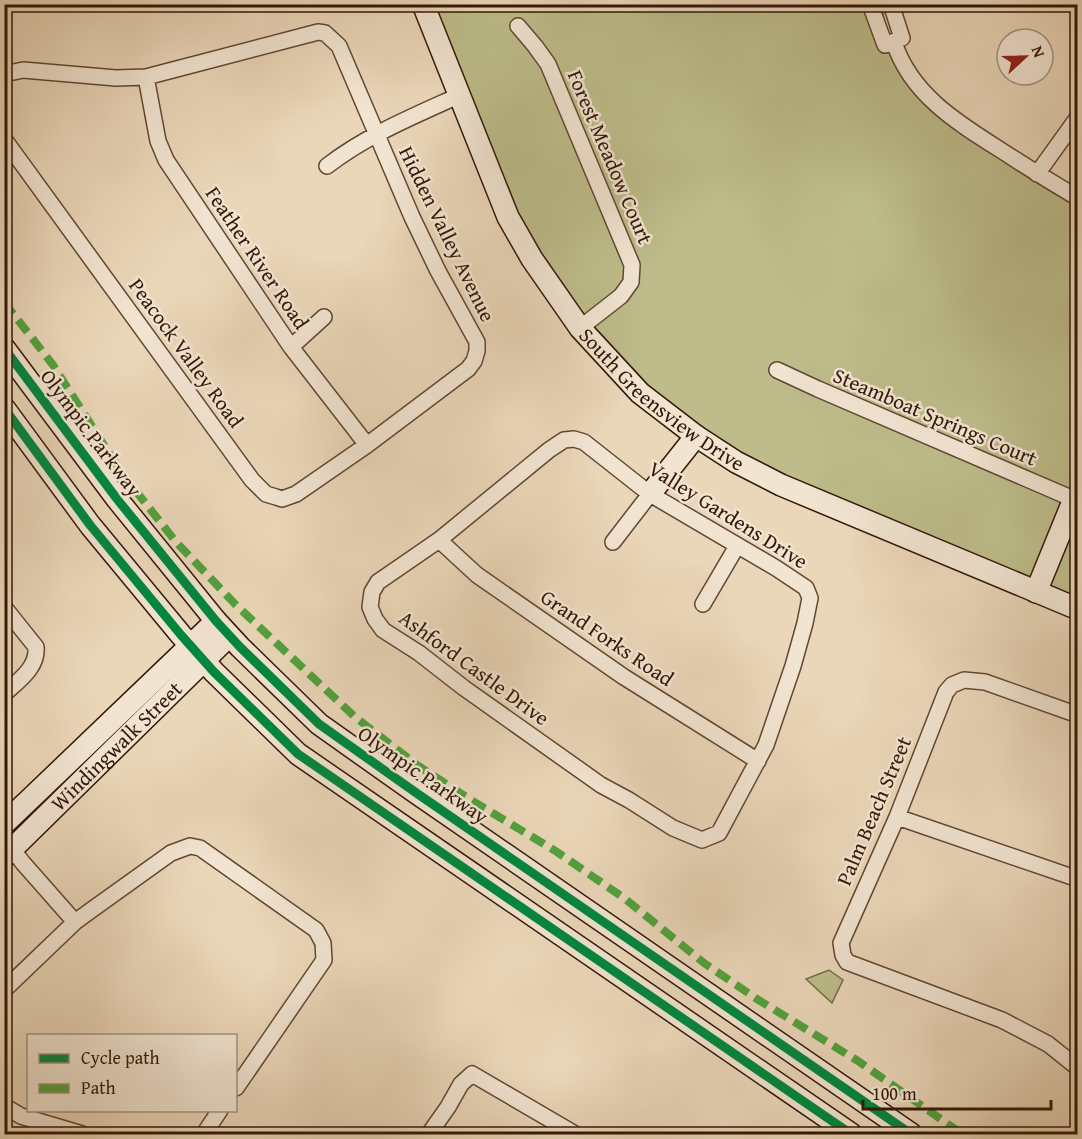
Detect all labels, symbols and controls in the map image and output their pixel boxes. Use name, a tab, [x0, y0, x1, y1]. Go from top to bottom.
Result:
north arrow	[995, 27, 1055, 87]
text: N	[1026, 42, 1052, 61]
street label: Forest Meadow Court	[560, 65, 661, 249]
street label: Hidden Valley Avenue	[391, 141, 504, 327]
street label: Feather River Road	[198, 180, 317, 336]
street label: Peacock Valley Road	[121, 271, 252, 435]
street label: South Greensview Drive	[572, 320, 750, 479]
street label: Steamboat Springs Court	[828, 359, 1043, 474]
street label: Olympic Parkway	[33, 362, 150, 504]
street label: Valley Gardens Drive	[643, 453, 814, 576]
street label: Grand Forks Road	[534, 581, 681, 694]
street label: Ashford Castle Drive	[393, 602, 556, 733]
street label: Windingwalk Street	[43, 674, 190, 818]
street label: Olympic Parkway	[352, 718, 495, 831]
street label: Palm Beach Street	[828, 731, 919, 890]
legend	[27, 1034, 237, 1112]
text: Cycle path	[81, 1044, 160, 1071]
scale bar	[863, 1073, 1050, 1111]
text: Path	[81, 1074, 116, 1101]
text: 100 m	[872, 1080, 917, 1107]

